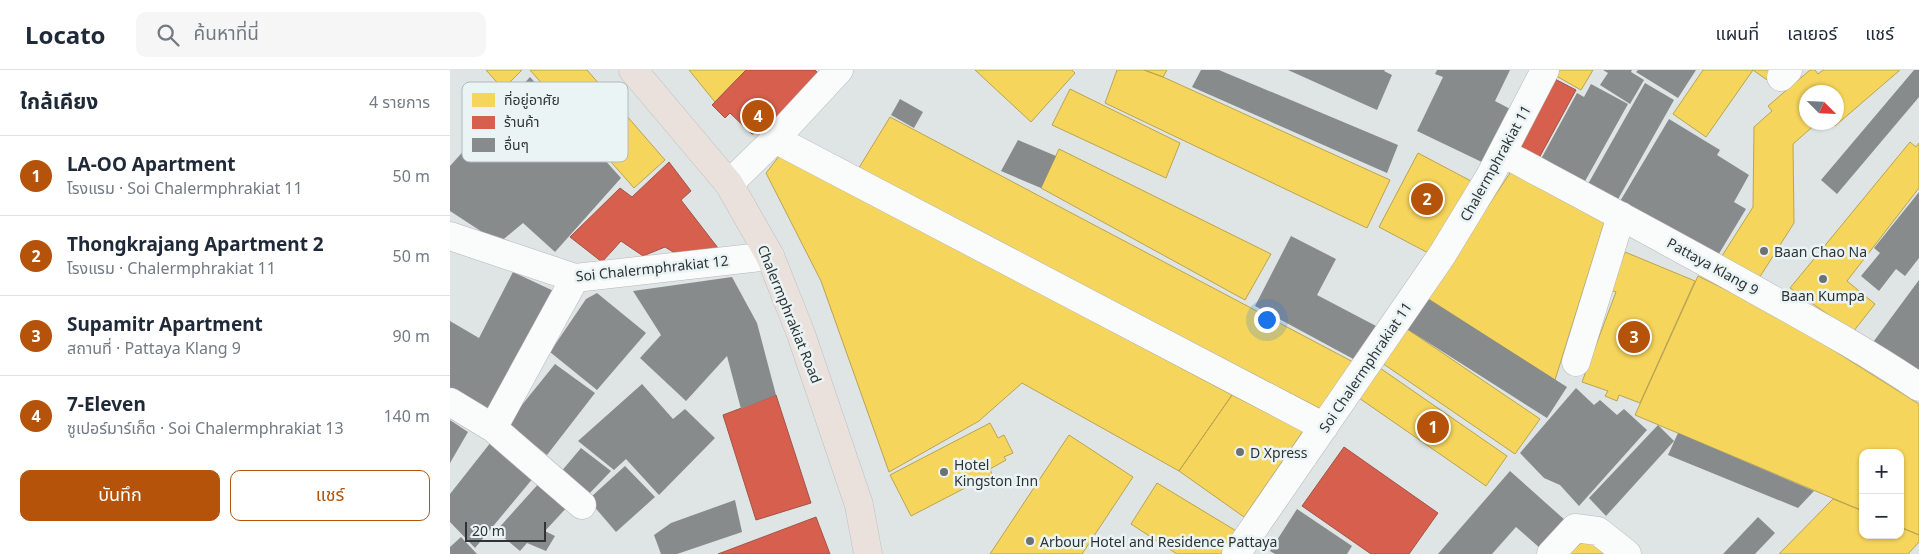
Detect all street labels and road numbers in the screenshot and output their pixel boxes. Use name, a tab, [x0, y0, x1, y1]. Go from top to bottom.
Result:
street label: Chalermphrakiat 11	[1455, 102, 1535, 224]
street label: Pattaya Klang 9	[1664, 233, 1762, 299]
street label: Chalermphrakiat Road	[754, 242, 826, 386]
street label: Soi Chalermphrakiat 12	[575, 251, 729, 285]
street label: Soi Chalermphrakiat 11	[1314, 298, 1416, 436]

